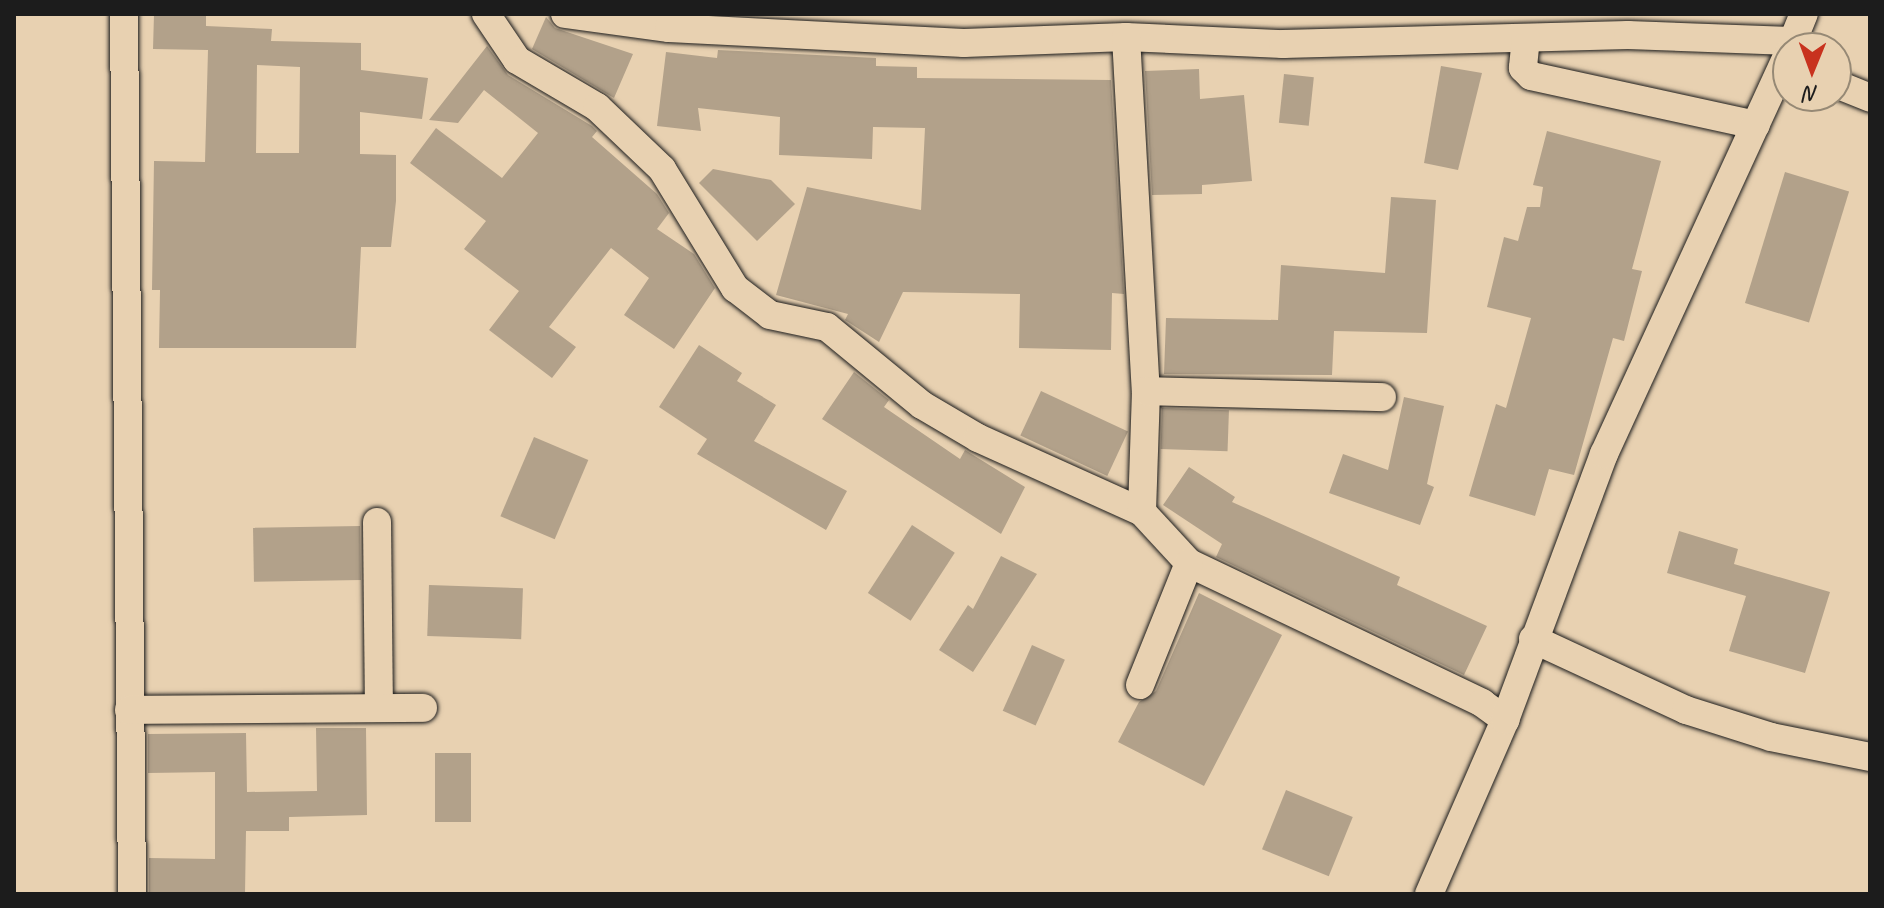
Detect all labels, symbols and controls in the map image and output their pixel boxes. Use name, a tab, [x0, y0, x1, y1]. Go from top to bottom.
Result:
north arrow	[1772, 32, 1852, 112]
text: N	[1805, 80, 1819, 108]

